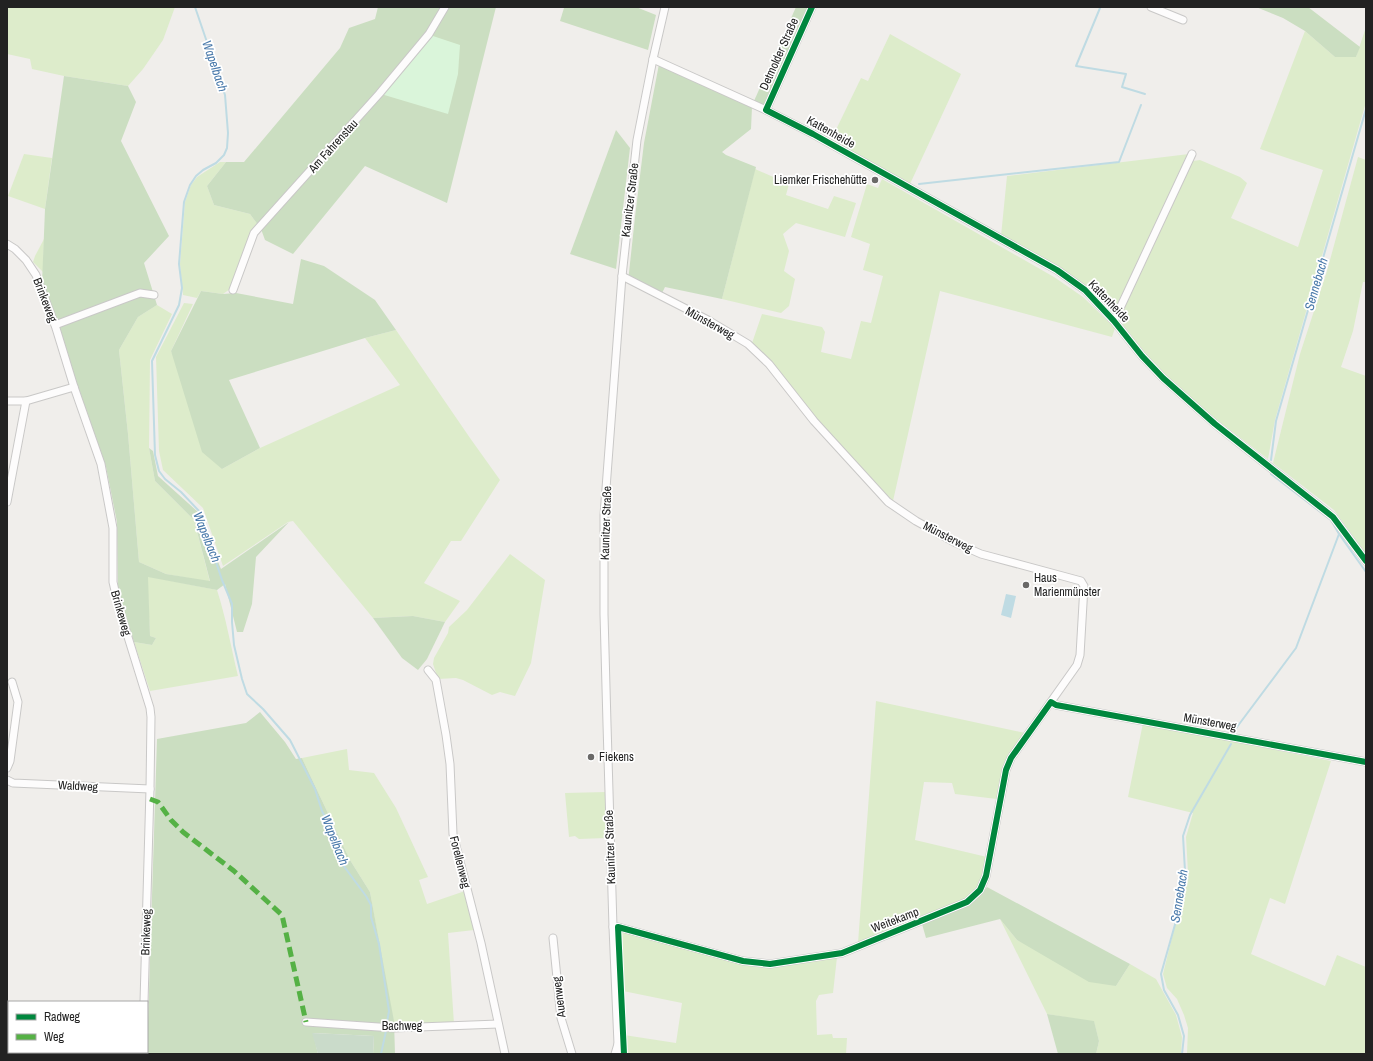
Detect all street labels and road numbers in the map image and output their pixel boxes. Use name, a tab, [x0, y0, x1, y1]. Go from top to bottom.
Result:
street label: Detmolder Straße	[756, 15, 802, 93]
street label: Kattenheide	[804, 112, 858, 152]
street label: Am Fahrenstau	[304, 116, 361, 177]
street label: Kaunitzer Straße	[618, 162, 642, 238]
street label: Brinkeweg	[29, 275, 61, 325]
street label: Kattenheide	[1085, 276, 1133, 326]
street label: Münsterweg	[683, 303, 738, 343]
street label: Kaunitzer Straße	[597, 486, 615, 560]
street label: Münsterweg	[920, 518, 976, 557]
street label: Brinkeweg	[107, 588, 135, 638]
street label: Münsterweg	[1182, 709, 1238, 735]
street label: Waldweg	[58, 777, 99, 795]
street label: Kaunitzer Straße	[601, 810, 619, 884]
street label: Forellenweg	[446, 834, 474, 890]
street label: Weitekamp	[869, 904, 921, 936]
street label: Brinkeweg	[137, 908, 155, 956]
street label: Auenweg	[548, 975, 570, 1019]
street label: Bachweg	[382, 1018, 423, 1034]

